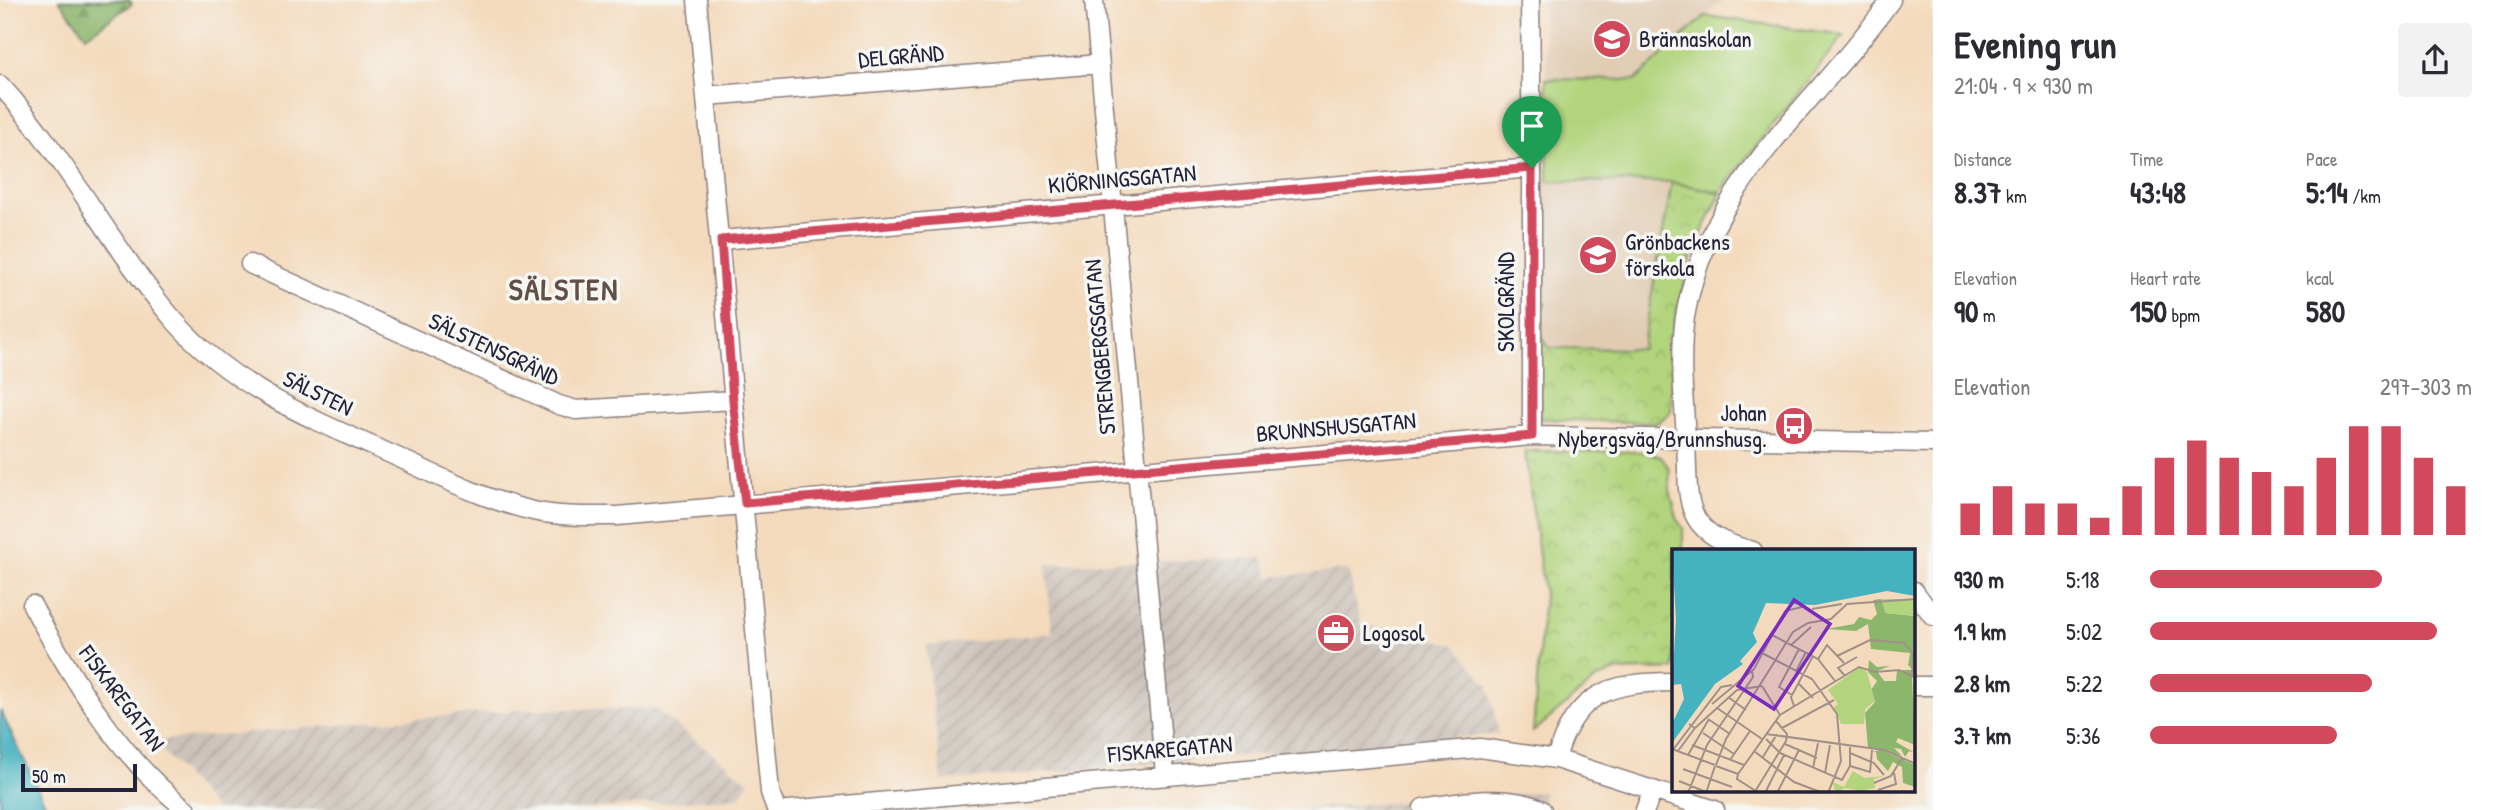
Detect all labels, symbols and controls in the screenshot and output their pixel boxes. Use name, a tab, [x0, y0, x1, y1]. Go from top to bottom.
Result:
school or university icon: Brännaskolan	[1591, 18, 1633, 60]
text: Evening run	[1954, 18, 2117, 70]
place label: Brännaskolan	[1639, 23, 1752, 54]
button: share	[2398, 23, 2472, 97]
street label: DELGRÄND	[857, 36, 945, 75]
text: 21:04 · 9 × 930 m	[1954, 70, 2093, 101]
pin	[1502, 96, 1562, 168]
icon: arrive	[1513, 107, 1551, 145]
text: Distance	[1954, 146, 2012, 172]
text: Time	[2130, 146, 2164, 172]
text: Pace	[2306, 146, 2338, 172]
street label: KIÖRNINGSGATAN	[1047, 157, 1197, 200]
text: 8.37	[1954, 172, 2002, 212]
text: 43:48	[2130, 172, 2186, 212]
text: 5:14	[2306, 172, 2348, 212]
text: km	[2002, 183, 2027, 209]
text: /km	[2348, 183, 2381, 209]
place label: Grönbackens förskola	[1625, 226, 1730, 283]
school or university icon: Grönbackens förskola	[1577, 234, 1619, 276]
street label: SKOLGRÄND	[1490, 252, 1521, 352]
street label: STRENGBERGSGATAN	[1076, 258, 1123, 436]
text: Elevation	[1954, 265, 2017, 291]
text: Heart rate	[2130, 265, 2201, 291]
text: kcal	[2306, 265, 2334, 291]
district label: SÄLSTEN	[509, 269, 619, 309]
text: 90	[1954, 291, 1978, 331]
text: 150	[2130, 291, 2167, 331]
text: 580	[2306, 291, 2345, 331]
text: m	[1978, 302, 1996, 328]
text: bpm	[2167, 302, 2200, 328]
street label: SÄLSTENSGRÄND	[424, 305, 564, 392]
street label: SÄLSTEN	[278, 362, 358, 423]
text: Elevation	[1954, 371, 2030, 402]
text: 297–303 m	[2380, 371, 2472, 402]
place label: Johan Nybergsväg/Brunnshusg.	[1558, 397, 1767, 454]
street label: BRUNNSHUSGATAN	[1255, 404, 1417, 449]
bus stop icon: Johan Nybergsväg/Brunnshusg.	[1773, 405, 1815, 447]
inset map	[1672, 549, 1916, 792]
text: 930 m	[1954, 564, 2004, 595]
text: 5:18	[2066, 564, 2099, 595]
office icon: Logosol	[1315, 612, 1357, 654]
text: 1.9 km	[1954, 616, 2006, 647]
text: 5:02	[2066, 616, 2102, 647]
place label: Logosol	[1363, 617, 1425, 648]
street label: FISKAREGATAN	[72, 638, 172, 757]
text: 2.8 km	[1954, 668, 2010, 699]
text: 5:22	[2066, 668, 2103, 699]
text: 3.7 km	[1954, 720, 2011, 751]
text: 5:36	[2066, 720, 2101, 751]
street label: FISKAREGATAN	[1105, 728, 1234, 769]
scale bar	[21, 761, 136, 793]
text: 50 m	[32, 763, 66, 789]

